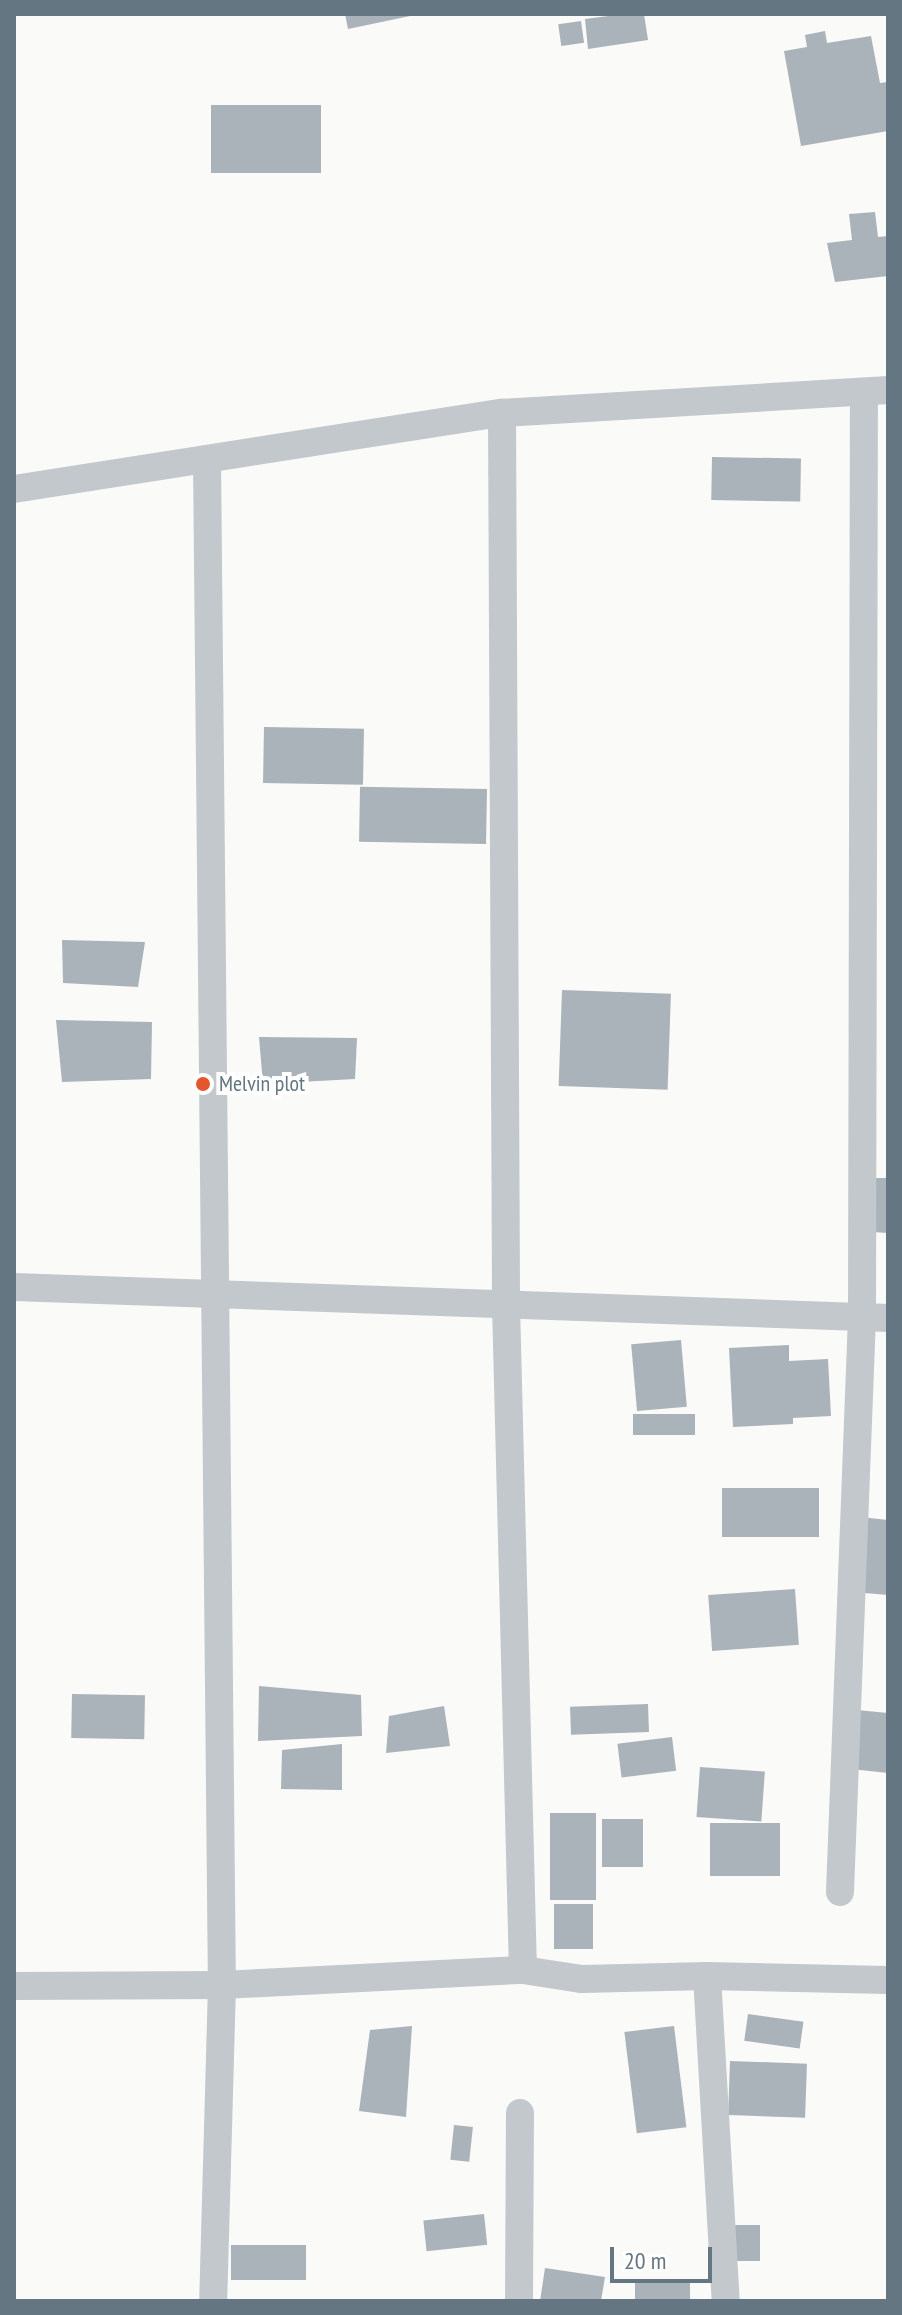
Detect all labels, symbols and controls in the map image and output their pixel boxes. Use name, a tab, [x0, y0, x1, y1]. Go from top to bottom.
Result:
place label: Melvin plot	[219, 1071, 305, 1097]
marker: Melvin plot	[194, 1075, 212, 1093]
scale bar	[614, 2231, 716, 2281]
text: 20 m	[624, 2245, 666, 2276]

